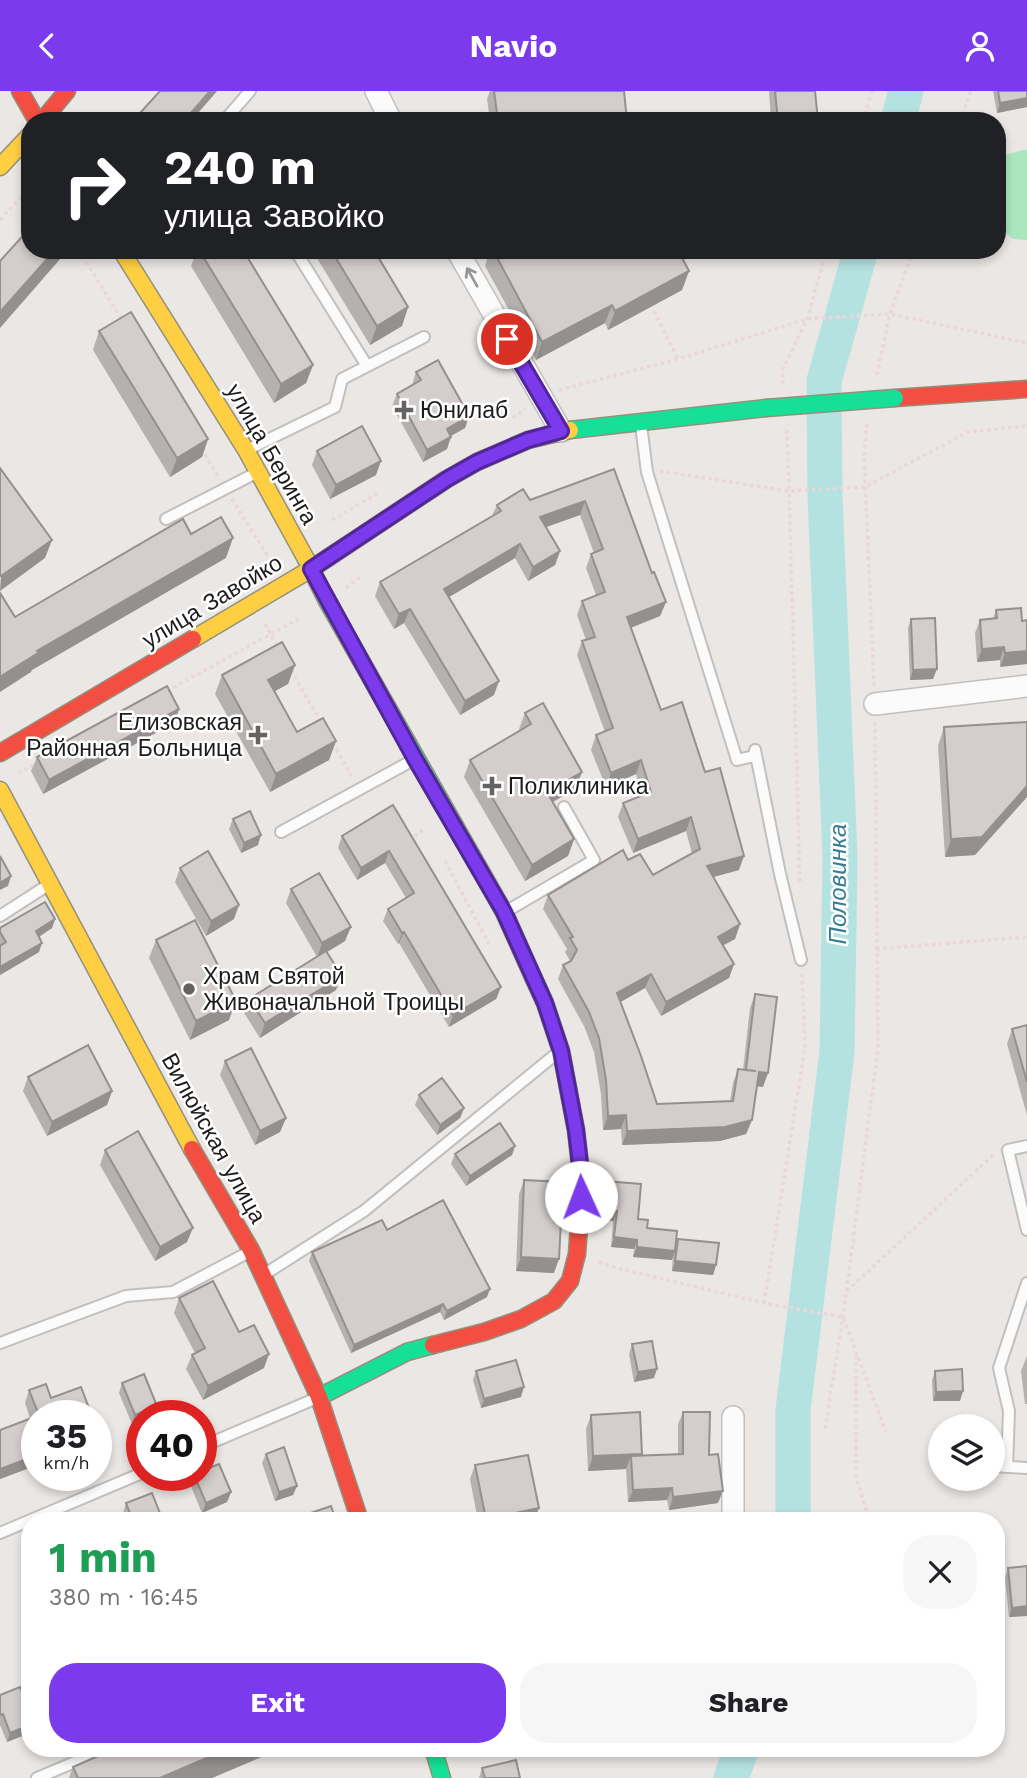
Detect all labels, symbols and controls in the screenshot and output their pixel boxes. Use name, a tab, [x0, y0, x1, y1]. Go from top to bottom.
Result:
icon: back	[28, 27, 66, 65]
text: Navio	[470, 27, 557, 65]
icon: person	[961, 27, 999, 65]
text: 240 m	[164, 138, 316, 196]
icon: right	[49, 140, 140, 231]
text: улица Завойко	[164, 197, 384, 235]
one-way arrow	[465, 267, 478, 288]
pin	[477, 309, 537, 369]
icon: arrive	[488, 320, 526, 358]
street label: улица Беринга	[220, 379, 323, 530]
place label: Юнилаб	[420, 397, 508, 424]
marker: Юнилаб	[394, 400, 414, 420]
street label: улица Завойко	[137, 549, 287, 654]
place label: Елизовская Районная Больница	[26, 709, 242, 762]
marker: Елизовская Районная Больница	[248, 725, 268, 745]
place label: Поликлиника	[508, 773, 649, 800]
marker: Поликлиника	[482, 776, 502, 796]
water label: Половинка	[824, 824, 852, 944]
place label: Храм Святой Живоначальной Троицы	[203, 963, 464, 1016]
marker: Храм Святой Живоначальной Троицы	[181, 981, 197, 997]
street label: Вилюйская улица	[156, 1049, 272, 1228]
position arrow	[544, 1160, 618, 1234]
speed limit sign: 40	[126, 1400, 217, 1491]
map controls	[928, 1414, 1005, 1491]
button: layers	[928, 1414, 1005, 1491]
text: 35	[46, 1415, 87, 1457]
text: km/h	[43, 1452, 90, 1473]
text: 1 min	[49, 1533, 157, 1582]
button: close	[903, 1535, 977, 1609]
text: 380 m · 16:45	[49, 1584, 198, 1611]
button: Exit	[49, 1663, 506, 1743]
button: Share	[520, 1663, 977, 1743]

